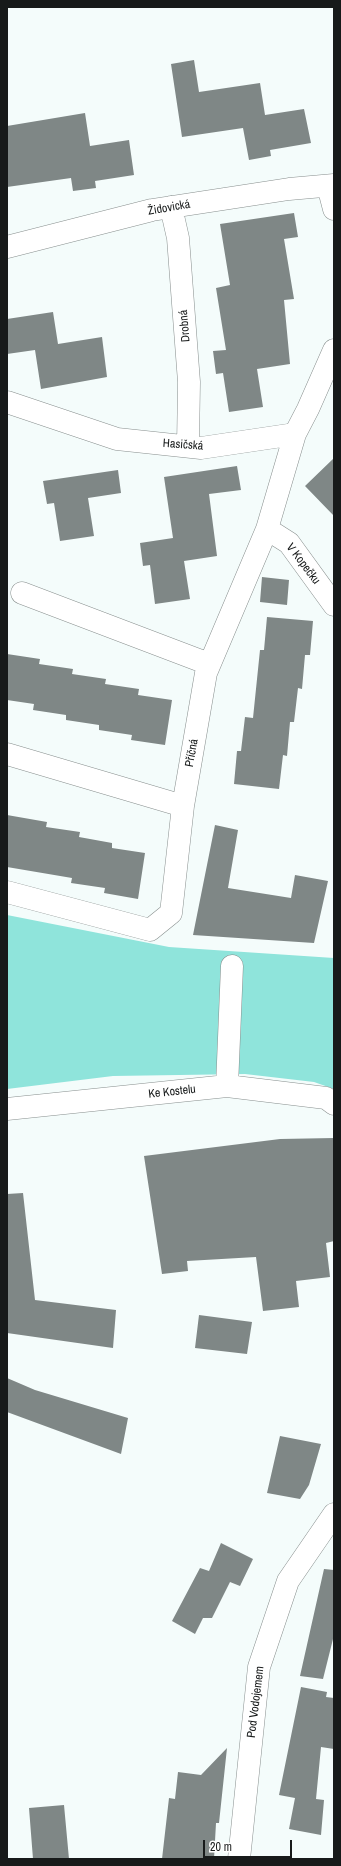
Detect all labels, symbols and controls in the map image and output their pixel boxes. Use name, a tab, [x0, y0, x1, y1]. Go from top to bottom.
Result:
street label: Židovická	[147, 197, 191, 219]
street label: Drobná	[176, 309, 194, 343]
street label: Hasičská	[162, 436, 204, 454]
street label: V Kopečku	[283, 541, 323, 587]
street label: Příčná	[182, 738, 202, 768]
street label: Ke Kostelu	[148, 1082, 196, 1102]
street label: Pod Vodojemem	[244, 1665, 268, 1739]
scale bar	[205, 1832, 294, 1858]
text: 20 m	[210, 1839, 232, 1855]

